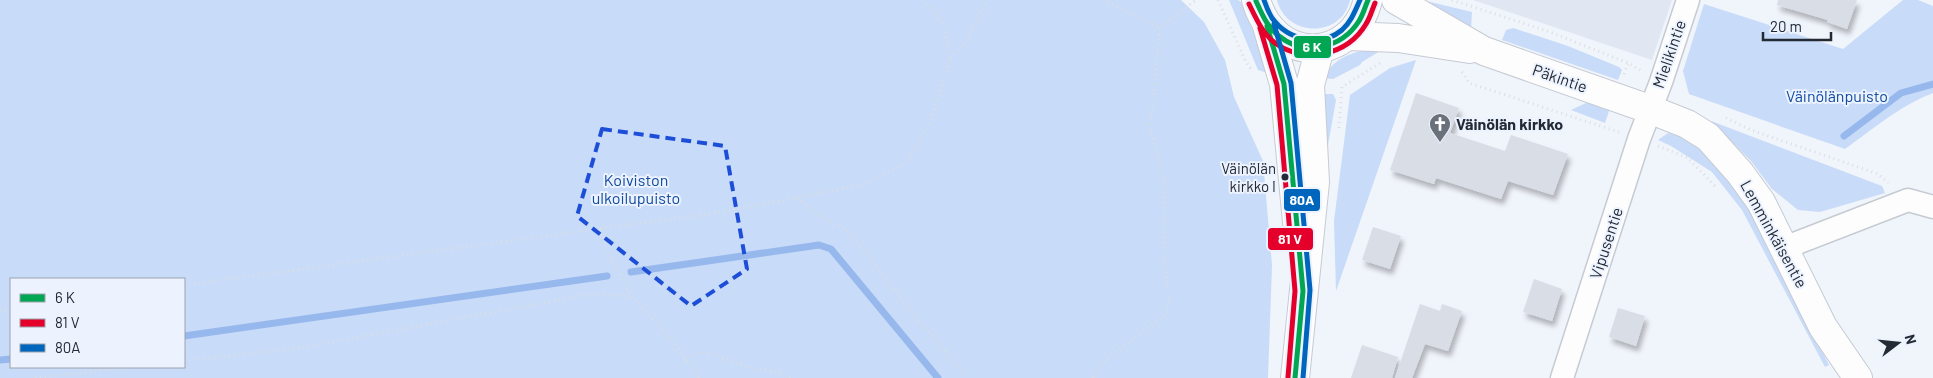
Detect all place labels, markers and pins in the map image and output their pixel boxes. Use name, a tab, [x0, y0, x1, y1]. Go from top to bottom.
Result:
church icon: Väinölän kirkko	[1428, 112, 1452, 143]
place label: Väinölän kirkko	[1456, 114, 1563, 133]
place label: Väinölän kirkko I	[1221, 159, 1276, 195]
marker: Väinölän kirkko I	[1280, 172, 1290, 182]

